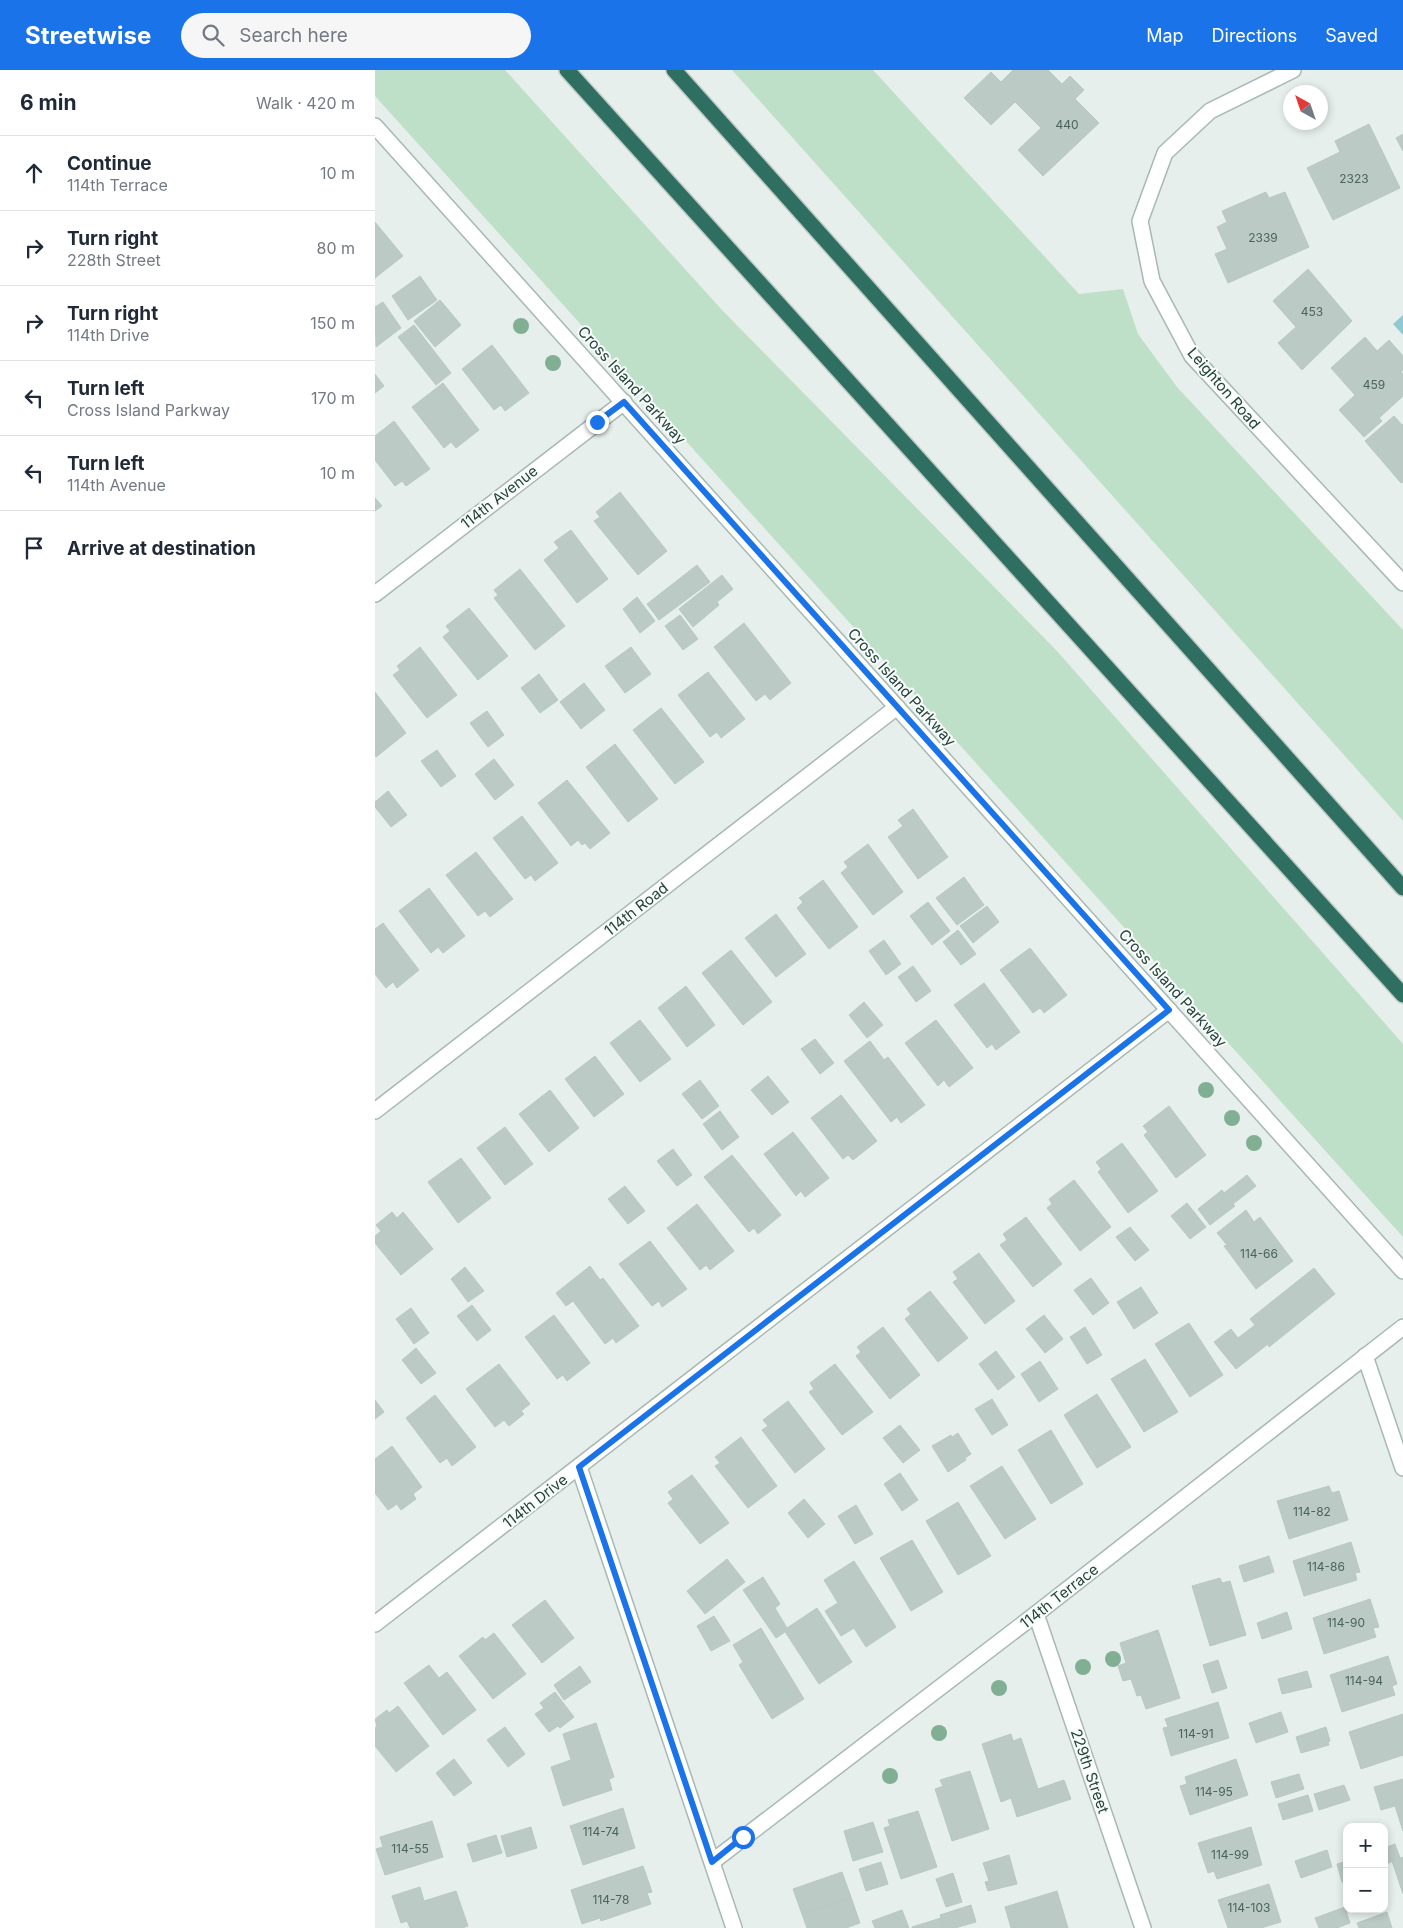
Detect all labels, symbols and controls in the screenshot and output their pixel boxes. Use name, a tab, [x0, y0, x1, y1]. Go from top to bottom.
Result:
search box	[181, 13, 531, 58]
text: Streetwise	[25, 21, 151, 50]
icon: search	[199, 21, 227, 49]
text: Search here	[239, 24, 348, 47]
text: Map	[1146, 25, 1184, 46]
text: Directions	[1212, 25, 1297, 46]
text: Saved	[1325, 25, 1378, 46]
north arrow	[1283, 85, 1328, 130]
text: 6 min	[20, 90, 77, 115]
text: Walk · 420 m	[256, 93, 355, 113]
house number: 440	[1055, 117, 1079, 132]
text: Continue	[67, 152, 152, 175]
icon: ahead	[20, 159, 48, 187]
text: 10 m	[320, 163, 355, 183]
house number: 2323	[1339, 171, 1369, 186]
text: 114th Terrace	[67, 175, 168, 195]
text: Turn right	[67, 227, 158, 250]
house number: 2339	[1248, 230, 1278, 245]
icon: right	[20, 234, 48, 262]
text: 80 m	[316, 238, 355, 258]
text: 228th Street	[67, 250, 161, 270]
text: Turn right	[67, 302, 158, 325]
house number: 453	[1301, 304, 1323, 319]
icon: right	[20, 309, 48, 337]
text: 150 m	[310, 313, 355, 333]
street label: Cross Island Parkway	[574, 322, 691, 449]
text: 114th Drive	[67, 325, 149, 345]
street label: Leighton Road	[1183, 343, 1265, 433]
text: Turn left	[67, 377, 145, 400]
house number: 459	[1363, 377, 1385, 392]
icon: left	[20, 384, 48, 412]
text: 170 m	[311, 388, 355, 408]
text: Cross Island Parkway	[67, 400, 230, 420]
route end	[586, 411, 609, 434]
text: Turn left	[67, 452, 145, 475]
icon: left	[20, 459, 48, 487]
street label: 114th Avenue	[457, 461, 541, 533]
text: 10 m	[320, 463, 355, 483]
text: 114th Avenue	[67, 475, 166, 495]
icon: arrive	[20, 534, 48, 562]
text: Arrive at destination	[67, 537, 256, 560]
street label: Cross Island Parkway	[844, 624, 961, 751]
street label: 114th Road	[600, 878, 672, 940]
street label: Cross Island Parkway	[1115, 925, 1232, 1052]
house number: 114-66	[1240, 1246, 1278, 1261]
street label: 114th Drive	[499, 1470, 571, 1532]
house number: 114-82	[1293, 1504, 1331, 1519]
street label: 114th Terrace	[1016, 1559, 1102, 1633]
house number: 114-86	[1307, 1559, 1345, 1574]
house number: 114-90	[1327, 1615, 1365, 1630]
house number: 114-94	[1345, 1673, 1383, 1688]
street label: 229th Street	[1067, 1726, 1113, 1816]
house number: 114-91	[1178, 1726, 1214, 1741]
house number: 114-95	[1195, 1784, 1233, 1799]
map controls	[1343, 1823, 1388, 1913]
button: +	[1343, 1823, 1388, 1868]
house number: 114-74	[583, 1824, 620, 1839]
route start	[732, 1826, 755, 1849]
house number: 114-55	[391, 1841, 429, 1856]
house number: 114-99	[1211, 1847, 1249, 1862]
button: −	[1343, 1868, 1388, 1913]
house number: 114-78	[593, 1892, 629, 1907]
house number: 114-103	[1228, 1900, 1270, 1915]

